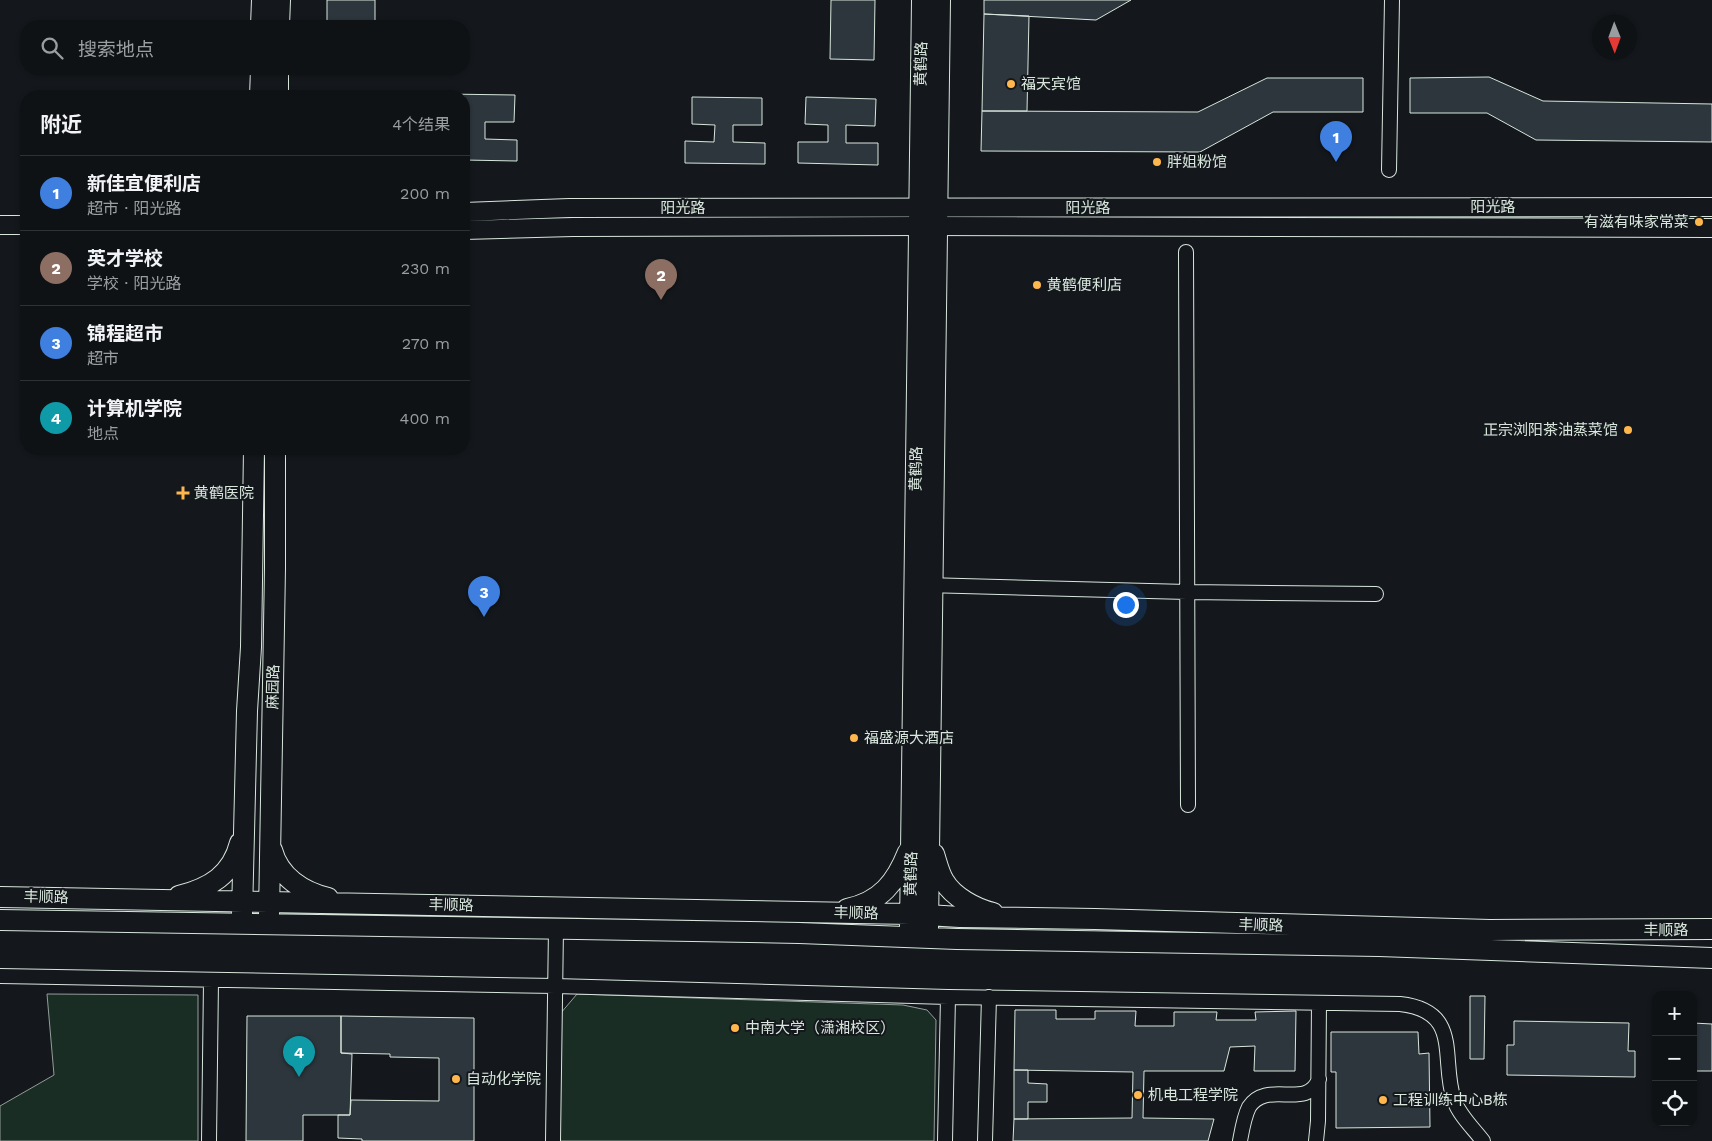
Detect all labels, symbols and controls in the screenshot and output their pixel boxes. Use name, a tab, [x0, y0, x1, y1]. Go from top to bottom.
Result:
north arrow	[1592, 15, 1637, 60]
search box	[20, 20, 470, 75]
icon: search	[38, 34, 66, 62]
text: 搜索地点	[78, 38, 154, 61]
street label: 黄鹤路	[912, 41, 930, 87]
place label: 福天宾馆	[1021, 75, 1081, 93]
marker: 福天宾馆	[1005, 78, 1017, 90]
text: 附近	[40, 112, 82, 137]
text: 4个结果	[392, 115, 450, 134]
pin: 1	[1320, 121, 1352, 162]
place label: 胖姐粉馆	[1167, 153, 1227, 171]
marker: 胖姐粉馆	[1151, 156, 1163, 168]
text: 新佳宜便利店	[87, 172, 201, 195]
text: 1	[53, 184, 59, 203]
text: 200 m	[400, 184, 450, 203]
street label: 阳光路	[1470, 198, 1516, 216]
text: 超市 · 阳光路	[87, 199, 182, 218]
street label: 阳光路	[660, 199, 706, 217]
street label: 阳光路	[1065, 199, 1111, 217]
place label: 有滋有味家常菜	[1584, 213, 1689, 231]
marker: 有滋有味家常菜	[1693, 216, 1705, 228]
text: 英才学校	[87, 247, 163, 270]
text: 2	[51, 259, 61, 278]
text: 230 m	[401, 259, 450, 278]
pin: 2	[645, 259, 677, 300]
text: 学校 · 阳光路	[87, 274, 182, 293]
place label: 黄鹤便利店	[1047, 276, 1122, 294]
marker: 黄鹤便利店	[1031, 279, 1043, 291]
text: 锦程超市	[87, 322, 163, 345]
text: 3	[51, 334, 61, 353]
text: 270 m	[402, 334, 450, 353]
text: 超市	[87, 349, 119, 368]
text: 计算机学院	[87, 397, 182, 420]
text: 4	[51, 409, 61, 428]
text: 400 m	[400, 409, 450, 428]
place label: 正宗浏阳茶油蒸菜馆	[1483, 421, 1618, 439]
text: 地点	[87, 424, 119, 443]
marker: 正宗浏阳茶油蒸菜馆	[1622, 424, 1634, 436]
street label: 黄鹤路	[907, 446, 925, 492]
place label: 黄鹤医院	[194, 484, 254, 502]
marker: 黄鹤医院	[176, 486, 190, 500]
pin: 3	[468, 576, 500, 617]
your location	[1113, 592, 1139, 618]
street label: 麻园路	[264, 664, 282, 710]
place label: 福盛源大酒店	[864, 729, 954, 747]
marker: 福盛源大酒店	[848, 732, 860, 744]
street label: 黄鹤路	[902, 851, 920, 897]
street label: 丰顺路	[23, 888, 69, 906]
street label: 丰顺路	[428, 896, 474, 914]
street label: 丰顺路	[833, 904, 879, 922]
street label: 丰顺路	[1238, 915, 1284, 935]
street label: 丰顺路	[1643, 921, 1689, 939]
map controls	[1652, 991, 1697, 1126]
button: +	[1652, 991, 1697, 1036]
place label: 中南大学（潇湘校区）	[745, 1019, 895, 1037]
marker: 中南大学（潇湘校区）	[729, 1022, 741, 1034]
pin: 4	[283, 1036, 315, 1077]
button: −	[1652, 1036, 1697, 1081]
place label: 自动化学院	[466, 1070, 541, 1088]
marker: 自动化学院	[450, 1073, 462, 1085]
button: locate	[1652, 1081, 1697, 1126]
place label: 机电工程学院	[1148, 1086, 1238, 1104]
marker: 机电工程学院	[1132, 1089, 1144, 1101]
place label: 工程训练中心B栋	[1393, 1091, 1508, 1109]
marker: 工程训练中心B栋	[1377, 1094, 1389, 1106]

